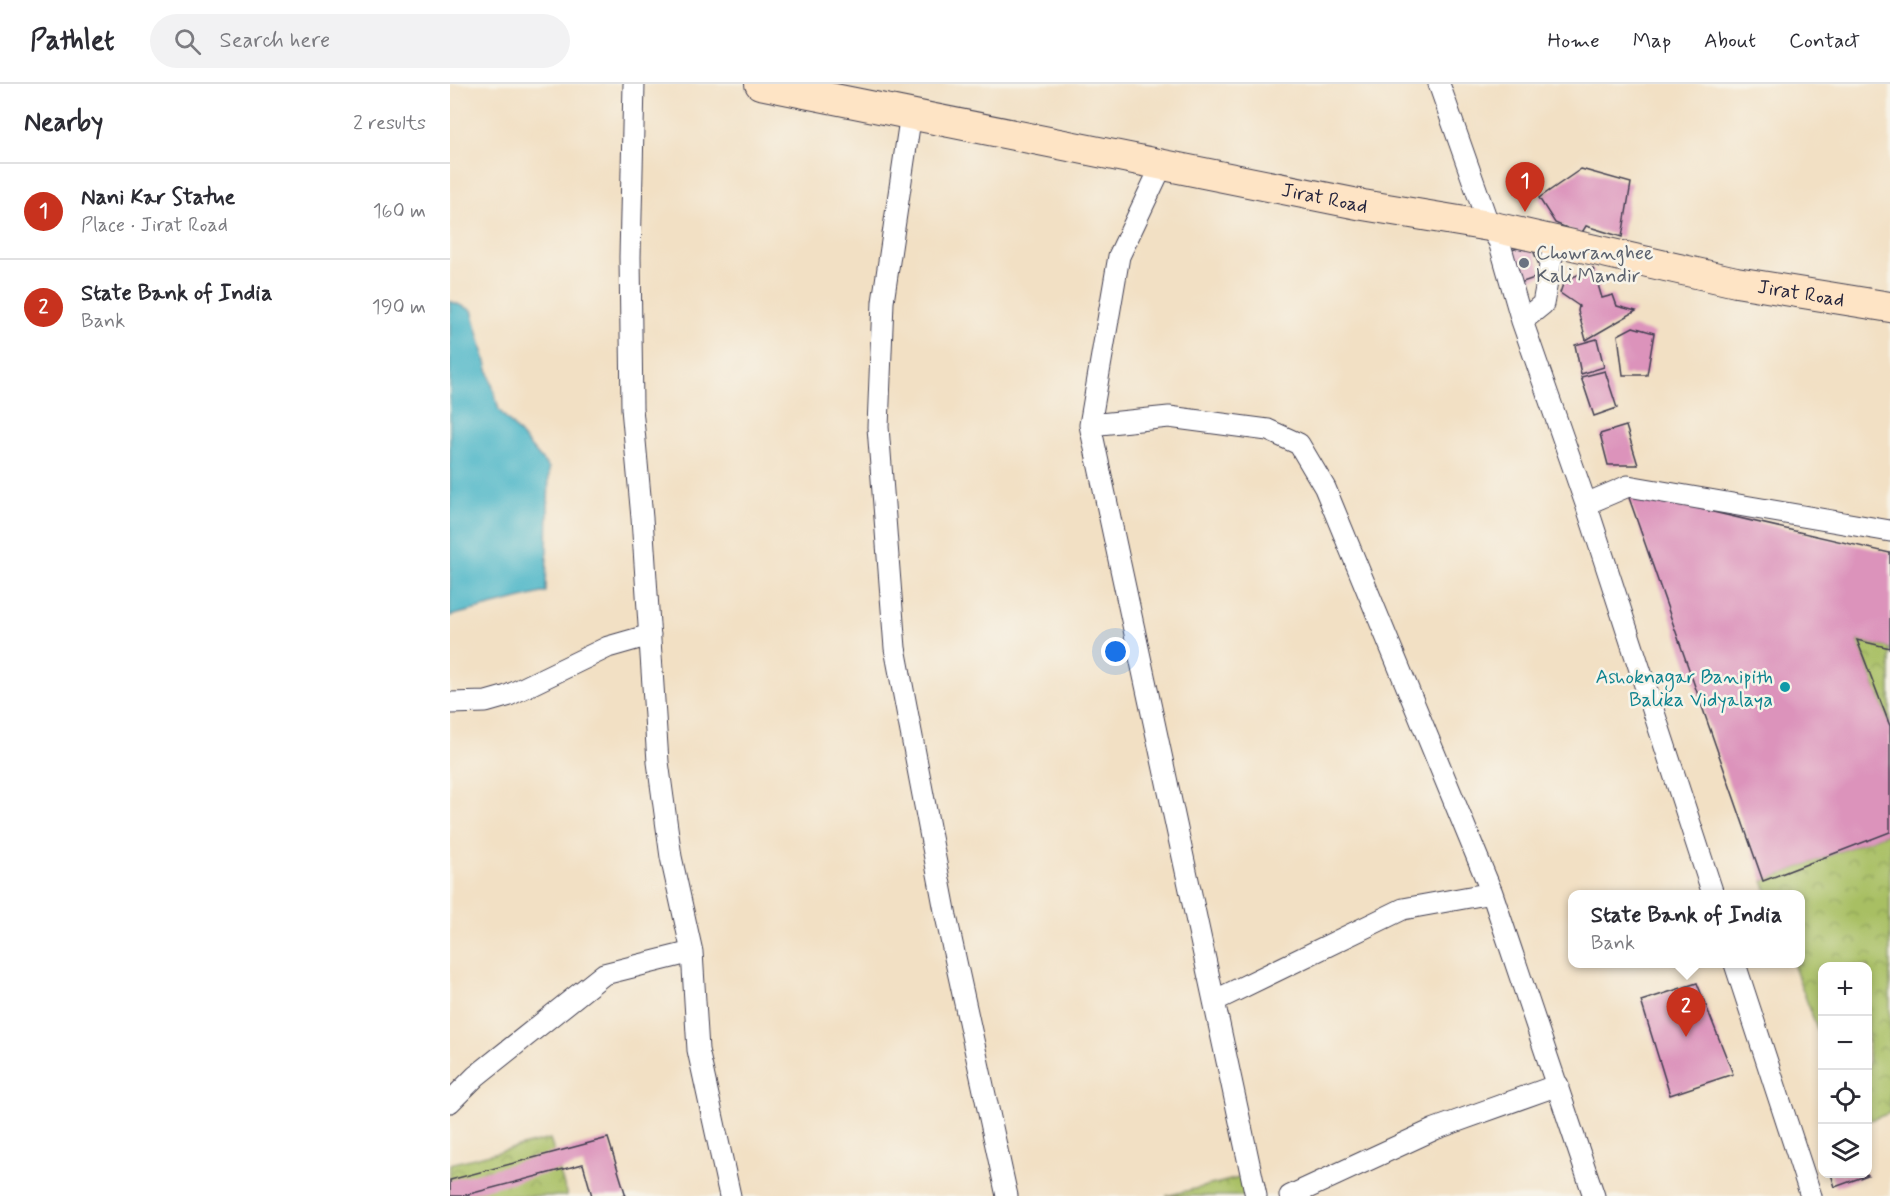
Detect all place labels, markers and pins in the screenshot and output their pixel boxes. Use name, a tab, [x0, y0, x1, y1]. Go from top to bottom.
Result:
pin: 1	[1506, 162, 1544, 212]
place label: Chowranghee Kali Mandir	[1536, 240, 1653, 290]
marker: Chowranghee Kali Mandir	[1517, 256, 1531, 270]
place label: Ashoknagar Banipith Balika Vidyalaya	[1596, 664, 1773, 714]
marker: Ashoknagar Banipith Balika Vidyalaya	[1778, 680, 1792, 694]
pin: 2	[1666, 988, 1706, 1037]

